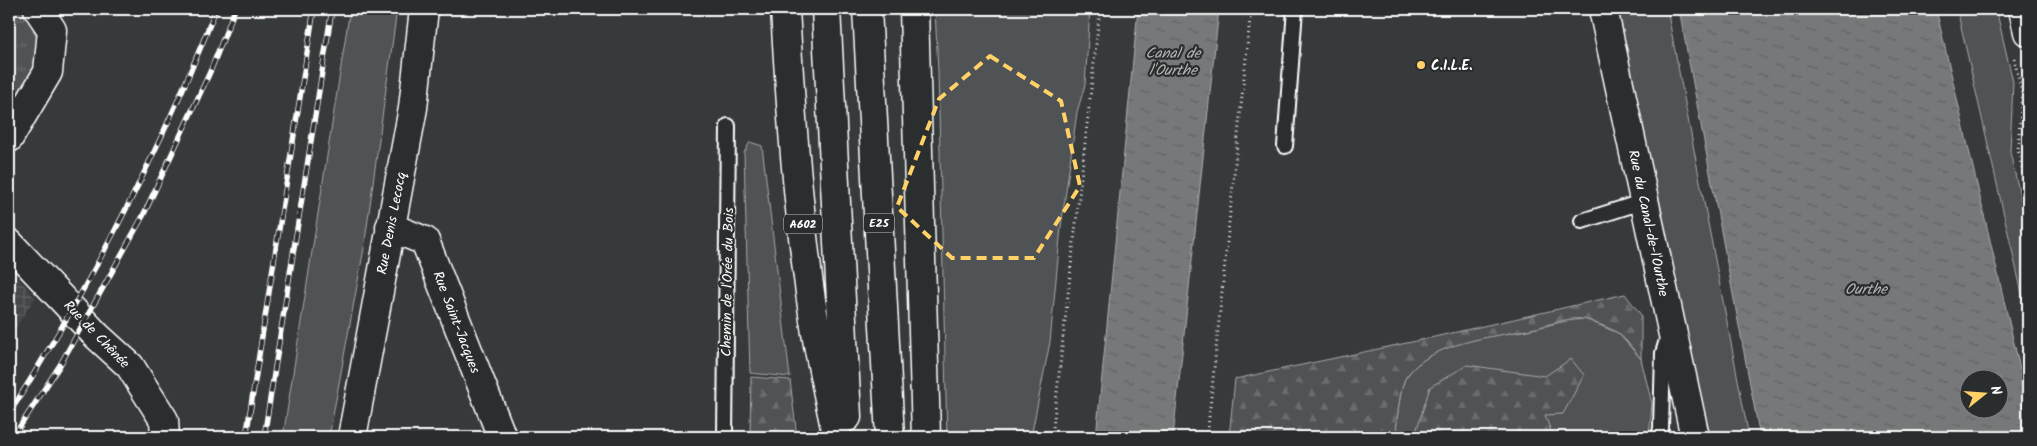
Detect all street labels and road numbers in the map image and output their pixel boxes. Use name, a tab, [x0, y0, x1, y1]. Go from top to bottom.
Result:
street label: Rue du Canal-de-l'Ourthe	[1622, 148, 1674, 299]
street label: Rue Denis Lecocq	[371, 170, 413, 276]
street label: Chemin de l'Orée du Bois	[716, 207, 740, 357]
road number: A602	[784, 214, 822, 233]
road number: E25	[864, 214, 894, 232]
street label: Rue Saint-Jacques	[426, 268, 486, 377]
street label: Rue de Chênée	[58, 296, 135, 374]

